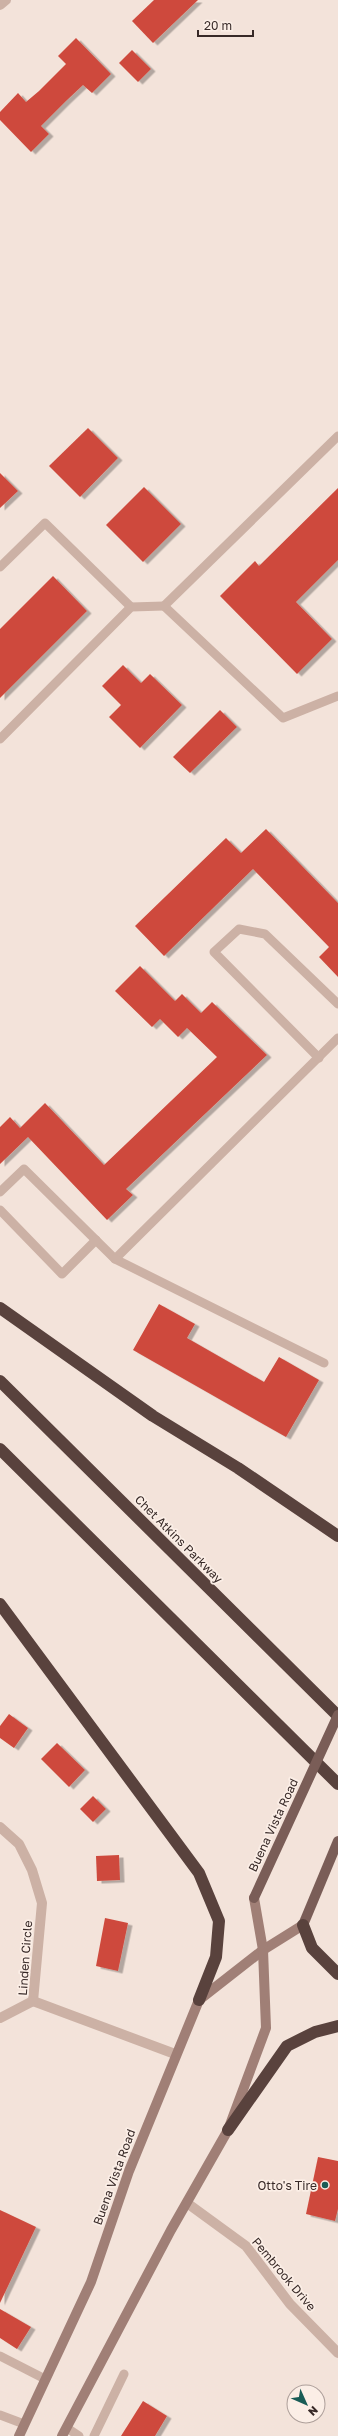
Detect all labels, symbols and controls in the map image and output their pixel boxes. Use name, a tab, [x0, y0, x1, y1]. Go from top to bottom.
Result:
scale bar	[198, 12, 253, 38]
text: 20 m	[204, 18, 232, 33]
street label: Chet Atkins Parkway	[132, 1492, 226, 1586]
street label: Buena Vista Road	[245, 1776, 301, 1874]
street label: Linden Circle	[15, 1920, 35, 1996]
street label: Buena Vista Road	[90, 2127, 138, 2227]
place label: Otto's Tire	[257, 2178, 317, 2193]
marker: Otto's Tire	[320, 2180, 330, 2190]
street label: Pembrook Drive	[249, 2234, 319, 2314]
north arrow	[286, 2384, 326, 2424]
text: N	[306, 2404, 321, 2419]

